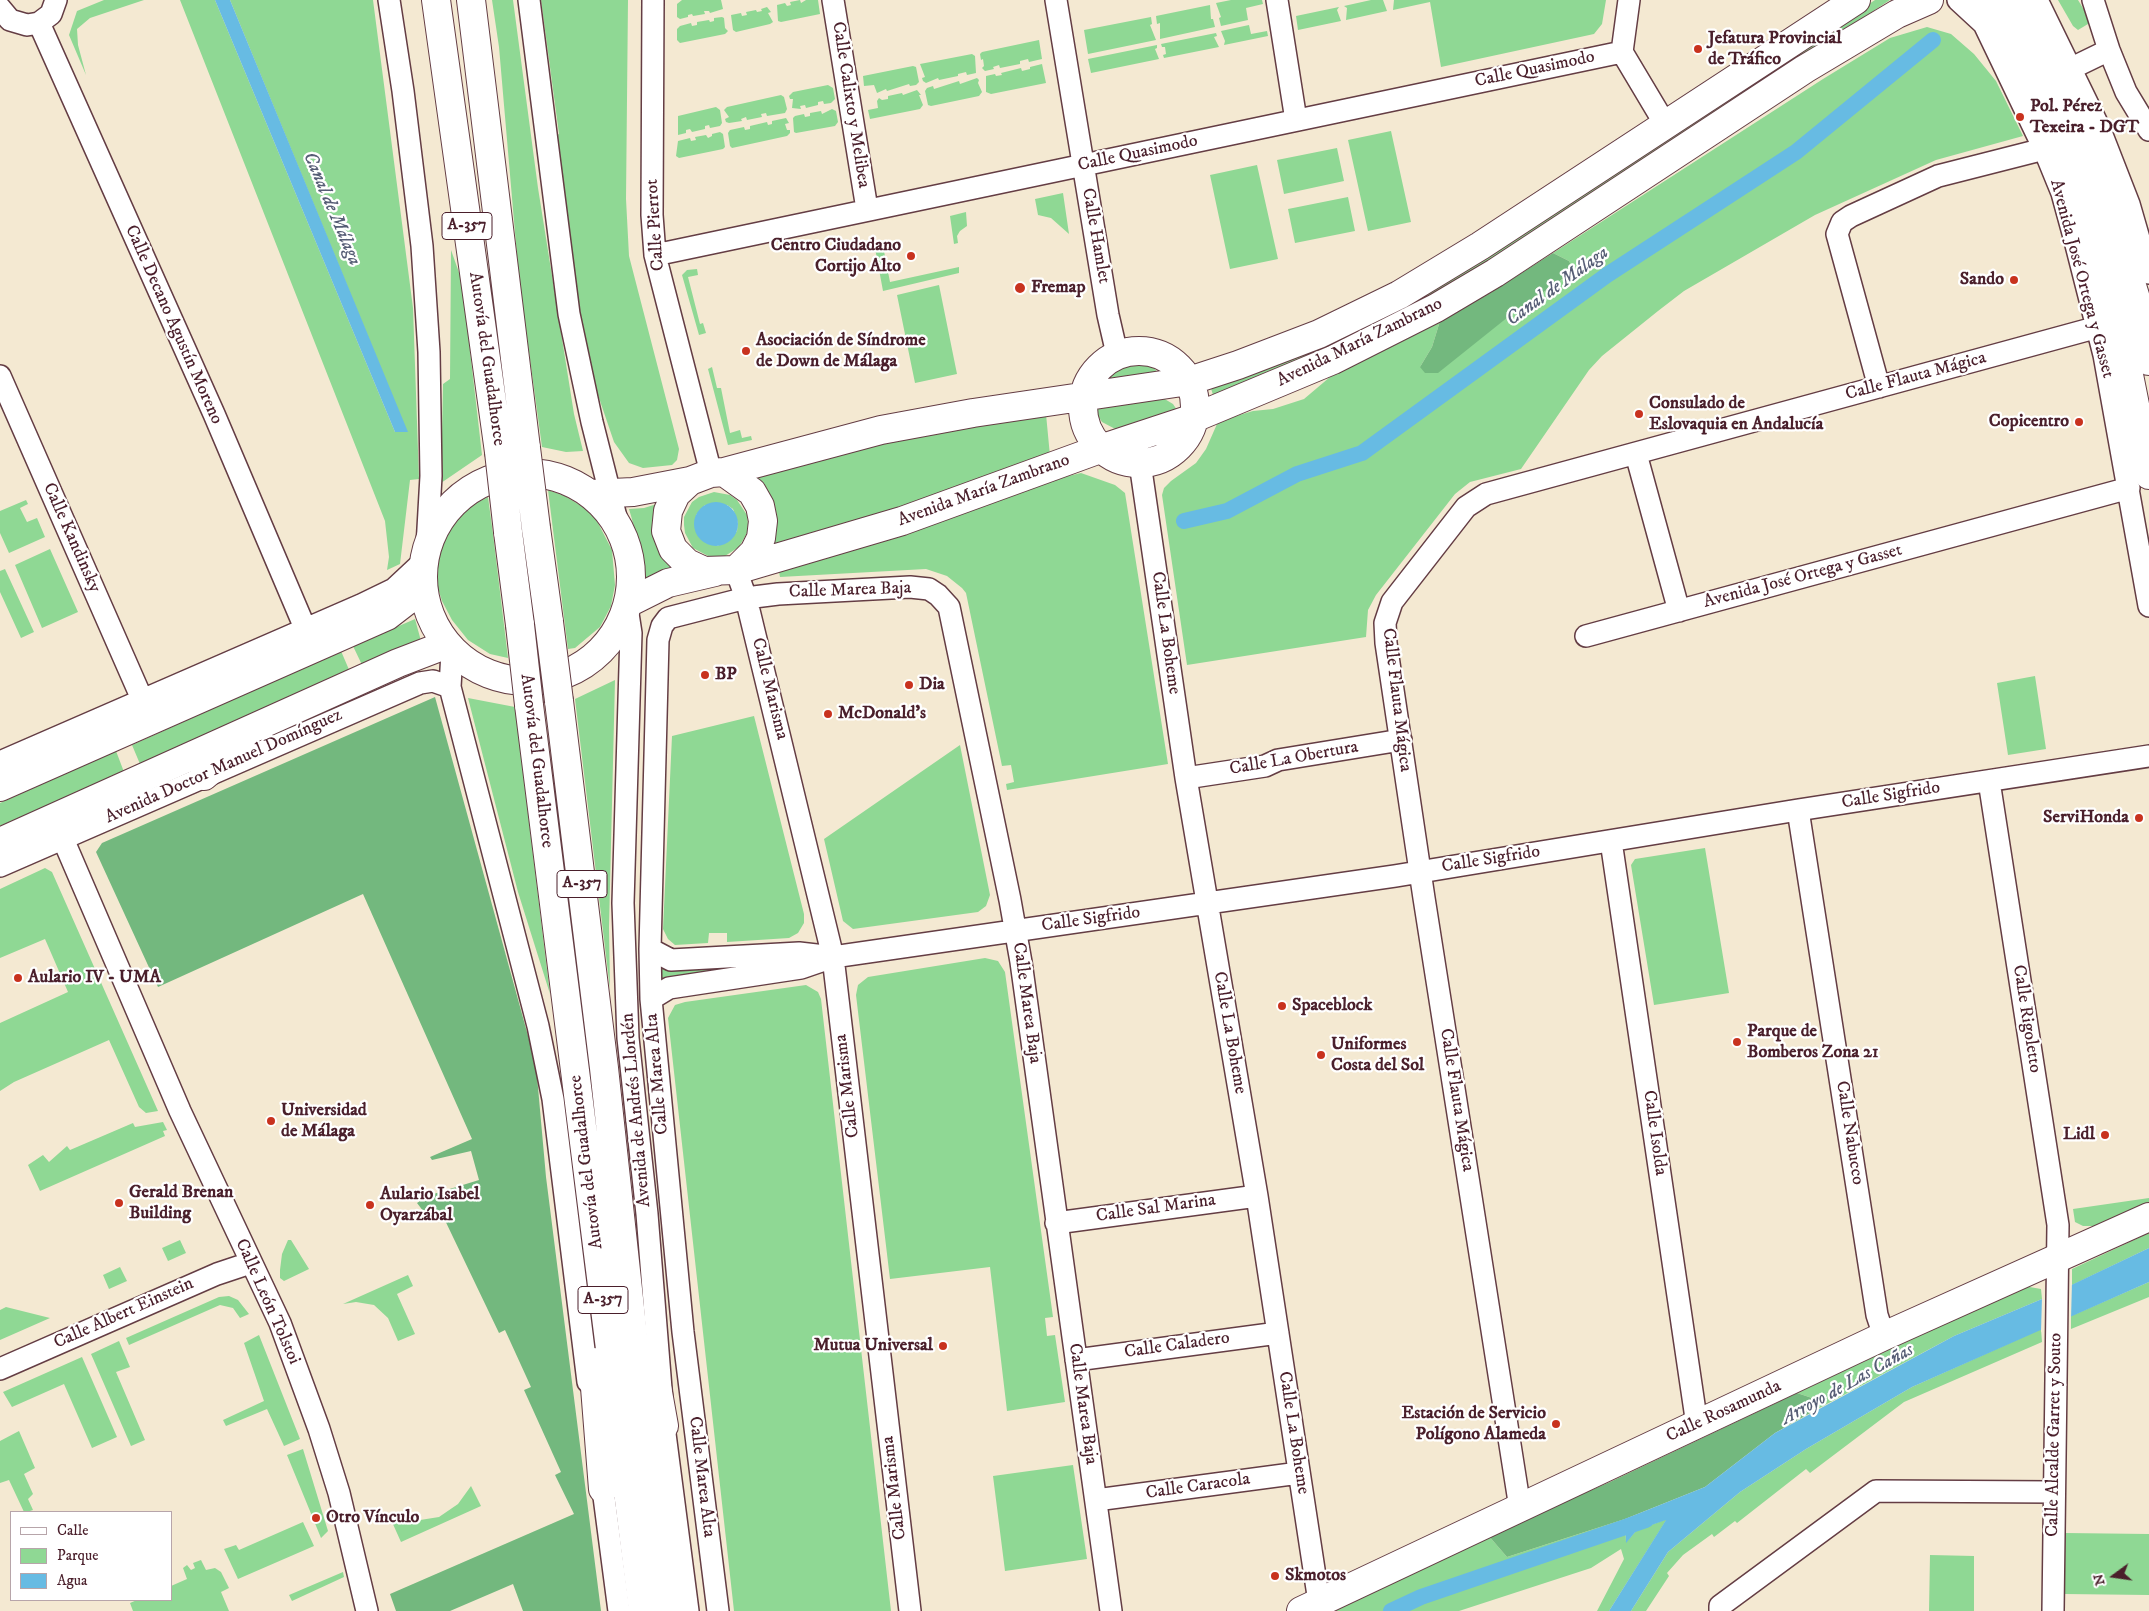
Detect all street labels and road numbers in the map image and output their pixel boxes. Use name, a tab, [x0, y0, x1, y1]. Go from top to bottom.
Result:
street label: Calle Calixto y Melibea	[826, 20, 874, 190]
street label: Calle Quasimodo	[1473, 47, 1597, 93]
street label: Calle Quasimodo	[1076, 131, 1200, 177]
street label: Avenida José Ortega y Gasset	[2044, 177, 2118, 381]
street label: Calle Pierrot	[642, 178, 670, 272]
street label: Calle Hamlet	[1076, 187, 1114, 285]
road number: A-357	[442, 212, 492, 240]
street label: Calle Decano Agustín Moreno	[119, 222, 227, 428]
street label: Autovía del Guadalhorce	[463, 271, 509, 447]
street label: Avenida María Zambrano	[1274, 294, 1446, 392]
street label: Calle Flauta Mágica	[1843, 348, 1989, 406]
street label: Avenida María Zambrano	[895, 450, 1073, 532]
street label: Calle Kandinsky	[37, 480, 105, 596]
street label: Avenida José Ortega y Gasset	[1701, 540, 1905, 614]
street label: Calle La Boheme	[1146, 570, 1184, 696]
street label: Calle Marea Baja	[788, 578, 912, 604]
street label: Calle Flauta Mágica	[1376, 627, 1416, 773]
street label: Calle Marisma	[746, 636, 792, 742]
street label: Autovía del Guadalhorce	[515, 673, 557, 849]
street label: Avenida Doctor Manuel Domínguez	[102, 705, 346, 829]
street label: Calle La Obertura	[1228, 737, 1360, 781]
street label: Calle Sigfrido	[1840, 778, 1942, 814]
street label: Calle Sigfrido	[1440, 842, 1542, 878]
road number: A-357	[557, 871, 607, 898]
street label: Calle Sigfrido	[1040, 902, 1142, 938]
street label: Calle Marea Baja	[1007, 941, 1045, 1065]
street label: Calle Rigoletto	[2007, 964, 2045, 1074]
street label: Calle La Boheme	[1208, 970, 1250, 1096]
street label: Avenida de Andrés Llordén	[618, 1012, 656, 1208]
street label: Calle Marea Alta	[642, 1012, 674, 1136]
street label: Calle Flauta Mágica	[1434, 1027, 1478, 1173]
street label: Calle Marisma	[831, 1033, 865, 1139]
street label: Autovía del Guadalhorce	[566, 1074, 608, 1250]
street label: Calle Nabucco	[1830, 1079, 1868, 1187]
street label: Calle Isolda	[1637, 1089, 1671, 1177]
street label: Calle Sal Marina	[1095, 1190, 1217, 1228]
street label: Calle León Tolstoi	[230, 1236, 304, 1368]
street label: Calle Albert Einstein	[51, 1273, 197, 1355]
road number: A-357	[578, 1286, 628, 1314]
street label: Calle Caladero	[1123, 1328, 1231, 1364]
street label: Calle Alcalde Garret y Souto	[2042, 1333, 2068, 1537]
street label: Calle Marea Baja	[1063, 1342, 1101, 1466]
street label: Calle La Boheme	[1273, 1370, 1313, 1496]
street label: Calle Rosamunda	[1663, 1376, 1785, 1448]
street label: Calle Marea Alta	[683, 1415, 719, 1539]
street label: Calle Marisma	[878, 1435, 912, 1541]
street label: Calle Caracola	[1144, 1469, 1252, 1505]

